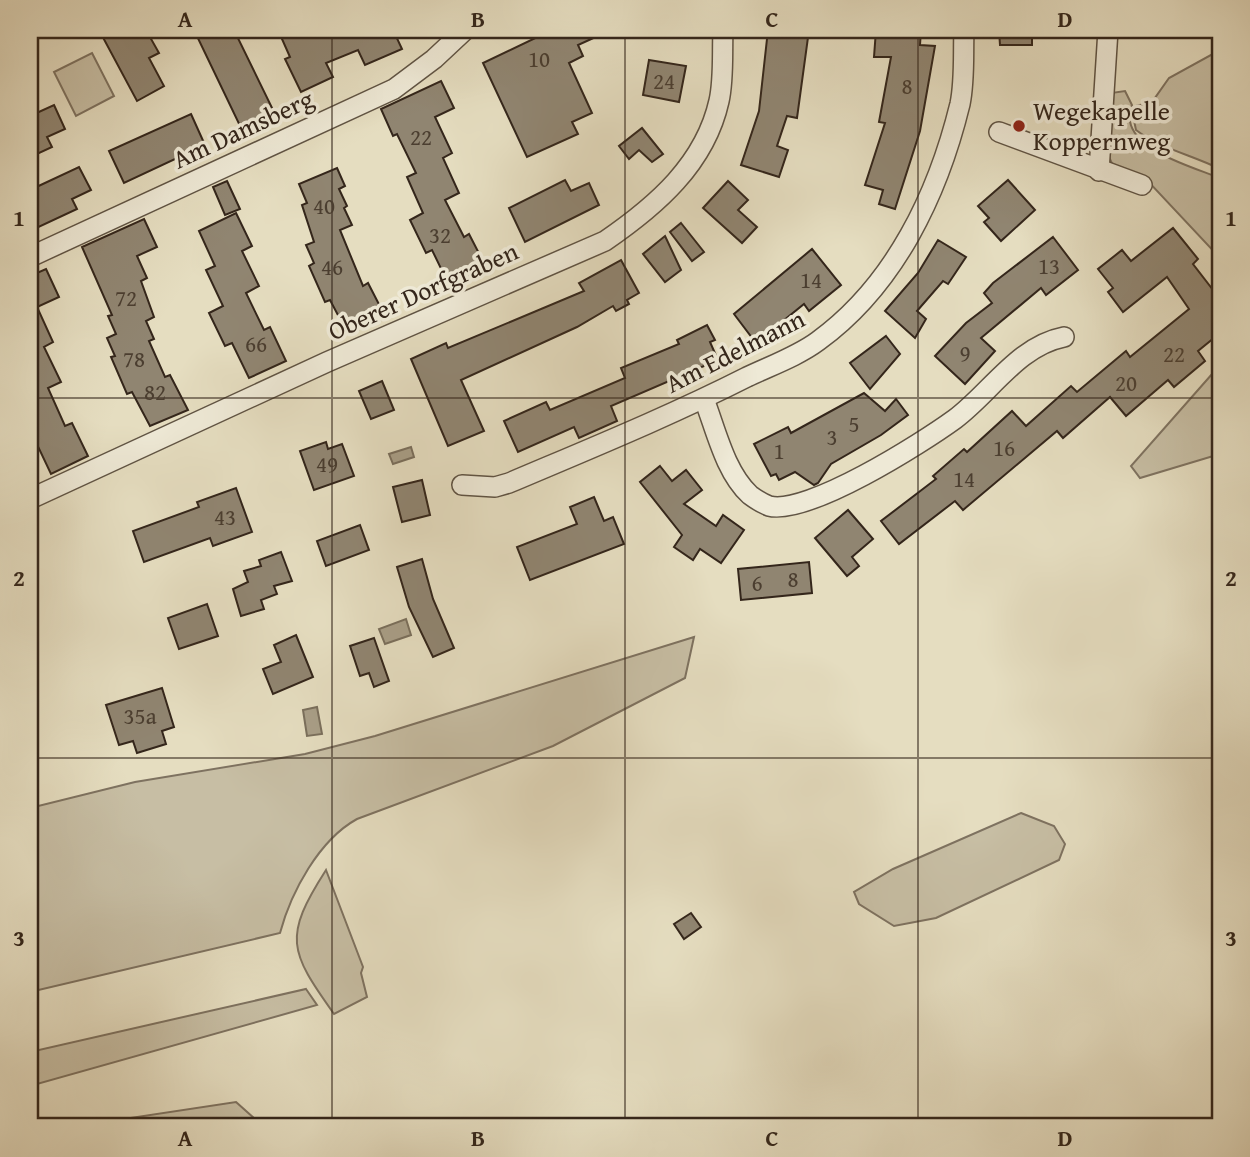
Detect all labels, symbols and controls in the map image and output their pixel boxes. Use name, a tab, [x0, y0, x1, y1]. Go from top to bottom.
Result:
text: A	[178, 2, 193, 35]
text: B	[471, 2, 485, 35]
text: C	[765, 2, 779, 35]
text: D	[1058, 2, 1073, 35]
house number: 10	[528, 42, 550, 75]
house number: 24	[653, 64, 675, 97]
house number: 8	[901, 69, 913, 102]
street label: Am Damsberg	[166, 79, 320, 178]
place label: Wegekapelle Koppernweg	[1033, 91, 1170, 160]
marker: Wegekapelle Koppernweg	[1011, 118, 1027, 134]
house number: 22	[410, 120, 432, 153]
house number: 40	[313, 189, 335, 222]
text: 1	[13, 201, 25, 234]
text: 1	[1225, 201, 1237, 234]
house number: 32	[429, 218, 451, 251]
street label: Oberer Dorfgraben	[321, 231, 524, 350]
house number: 13	[1038, 249, 1060, 282]
house number: 46	[321, 250, 343, 283]
house number: 14	[800, 263, 822, 296]
house number: 72	[115, 281, 137, 314]
street label: Am Edelmann	[658, 299, 812, 402]
house number: 66	[245, 327, 267, 360]
house number: 9	[959, 336, 971, 369]
house number: 22	[1163, 337, 1185, 370]
house number: 78	[123, 342, 145, 375]
house number: 20	[1115, 366, 1137, 399]
house number: 82	[144, 375, 166, 408]
house number: 5	[848, 407, 860, 440]
house number: 3	[826, 420, 838, 453]
house number: 16	[993, 431, 1015, 464]
house number: 1	[773, 434, 785, 467]
house number: 49	[316, 447, 338, 480]
house number: 14	[953, 462, 975, 495]
house number: 43	[214, 500, 236, 533]
text: 2	[13, 561, 25, 594]
text: 2	[1225, 561, 1237, 594]
house number: 8	[787, 562, 799, 595]
house number: 6	[751, 566, 763, 599]
house number: 35a	[123, 699, 157, 732]
text: 3	[13, 921, 25, 954]
text: 3	[1225, 921, 1237, 954]
text: A	[178, 1121, 193, 1154]
text: B	[471, 1121, 485, 1154]
text: C	[765, 1121, 779, 1154]
text: D	[1058, 1121, 1073, 1154]

